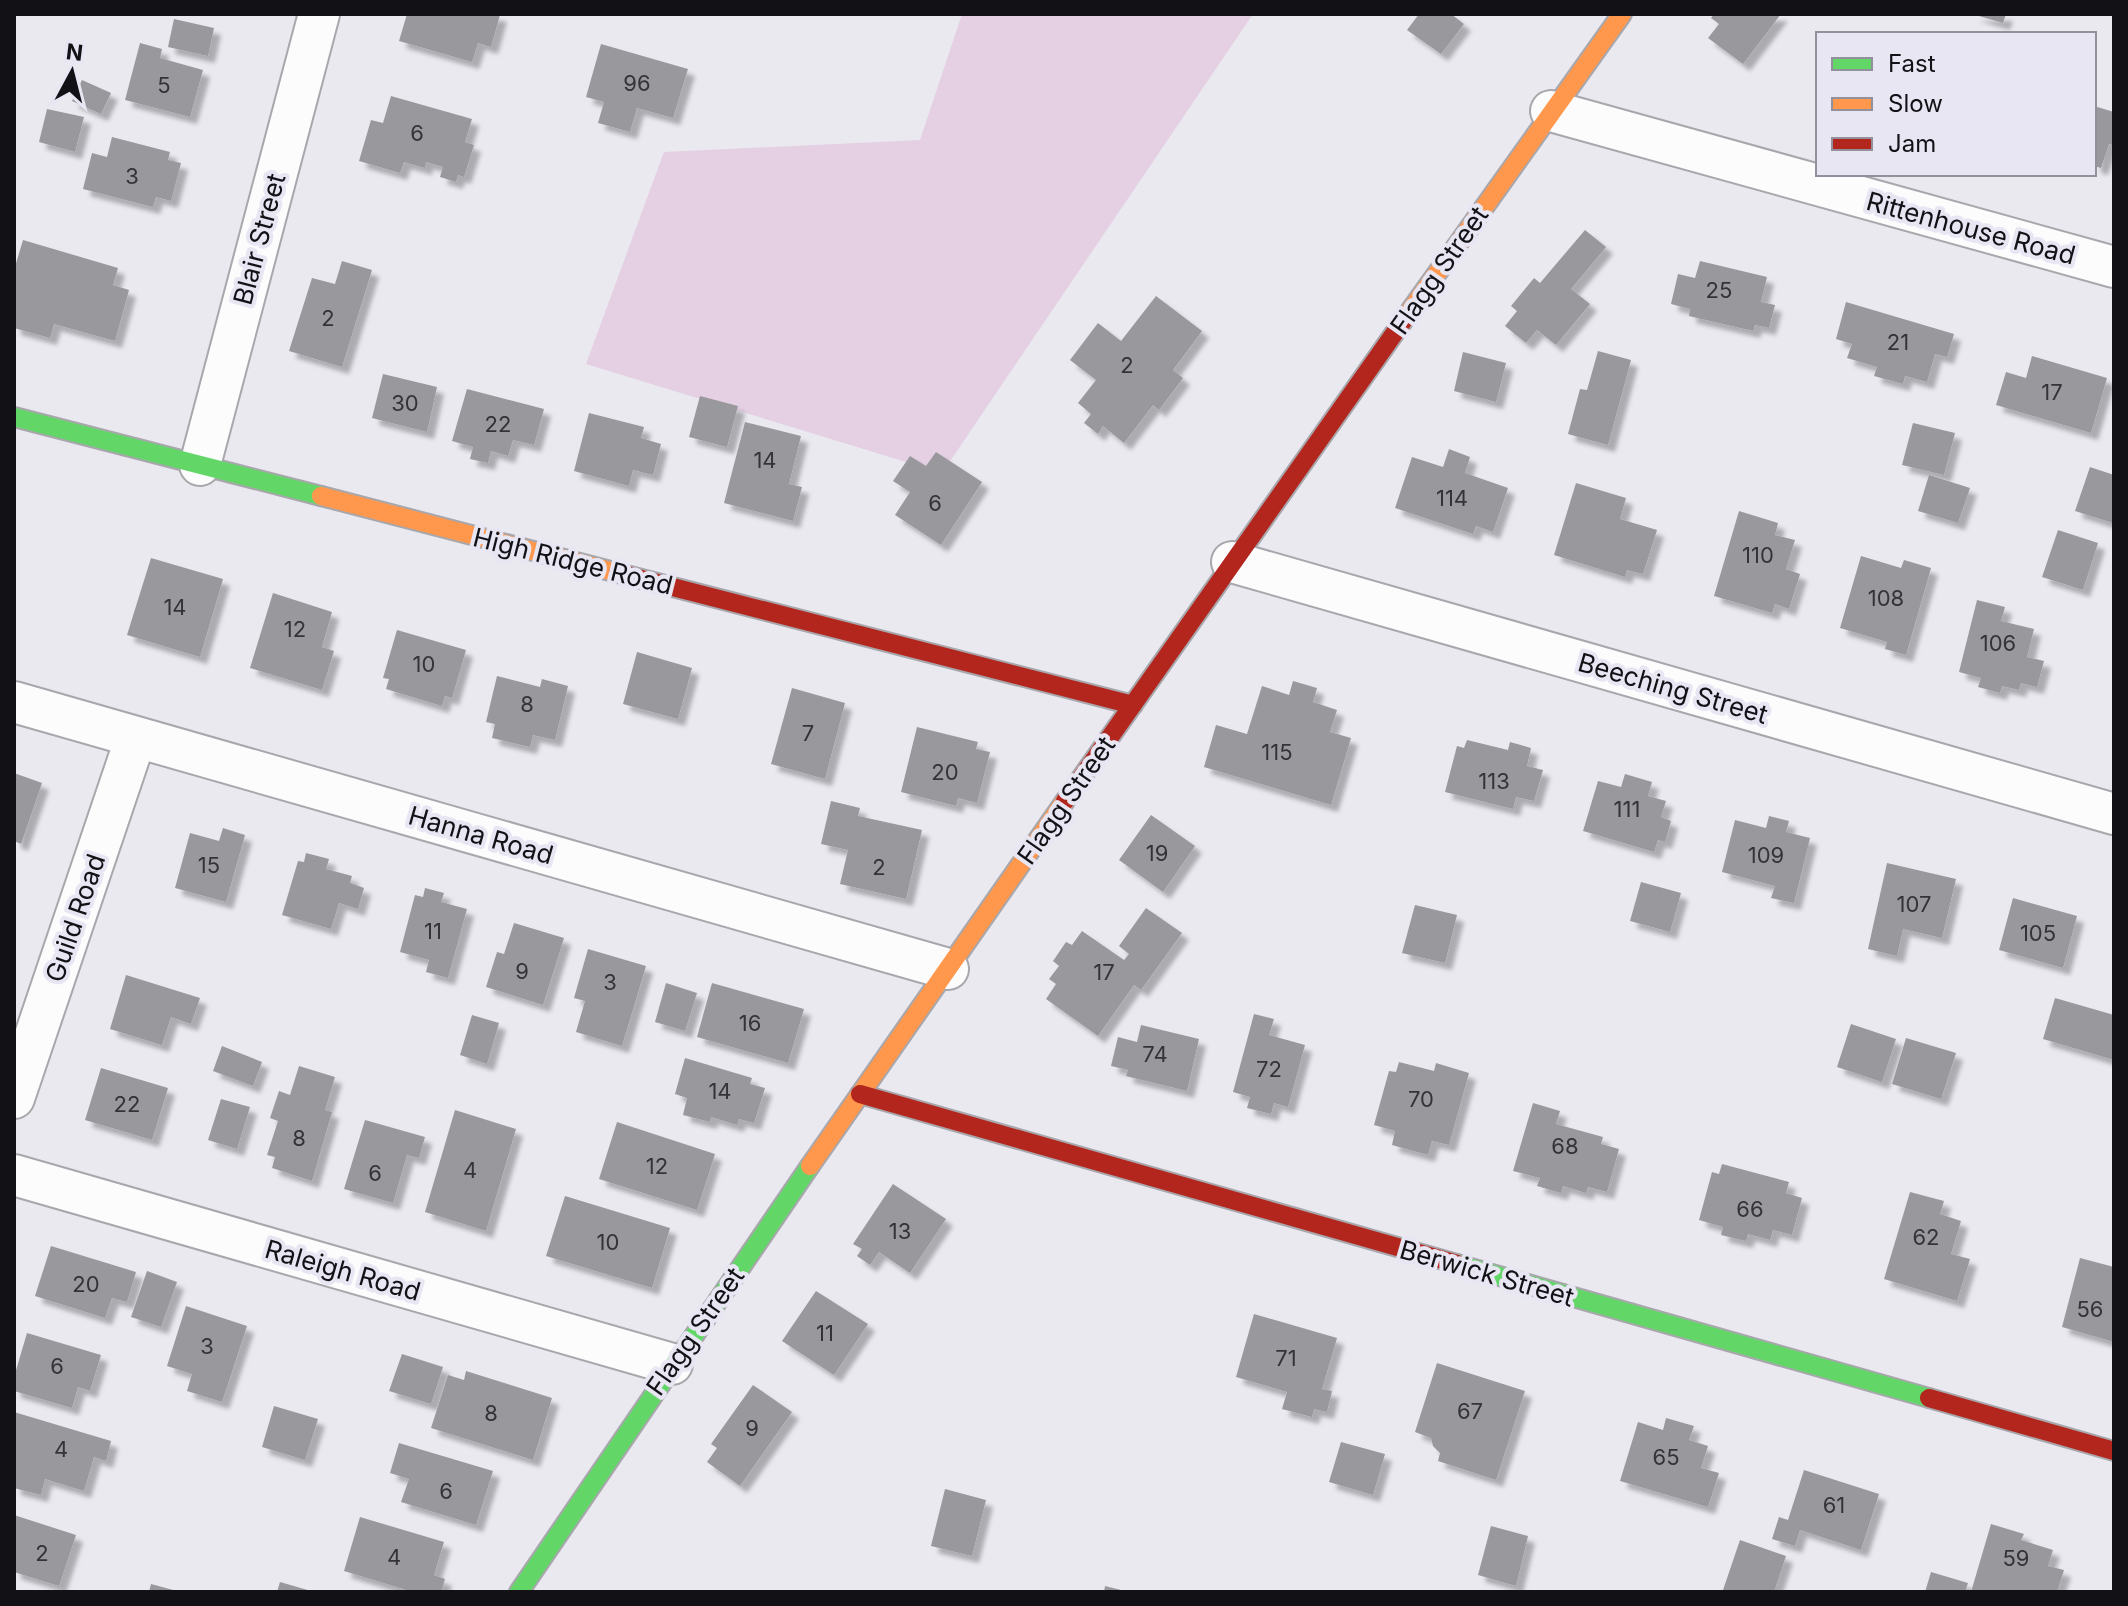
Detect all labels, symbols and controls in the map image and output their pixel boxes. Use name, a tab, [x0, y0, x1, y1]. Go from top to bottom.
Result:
north arrow	[32, 32, 112, 112]
legend	[1816, 32, 2096, 176]
text: N	[65, 38, 84, 66]
text: Fast	[1888, 49, 1936, 78]
house number: 96	[623, 70, 651, 96]
house number: 5	[157, 72, 171, 98]
text: Slow	[1888, 89, 1943, 118]
house number: 6	[410, 120, 424, 146]
text: Jam	[1888, 129, 1936, 158]
house number: 3	[125, 163, 139, 189]
street label: Blair Street	[227, 170, 291, 308]
street label: Rittenhouse Road	[1863, 185, 2079, 271]
street label: Flagg Street	[1384, 200, 1494, 340]
house number: 25	[1706, 277, 1732, 303]
house number: 2	[321, 305, 335, 331]
house number: 21	[1887, 329, 1909, 355]
house number: 2	[1120, 352, 1134, 378]
house number: 17	[2041, 379, 2063, 405]
house number: 30	[391, 390, 419, 416]
house number: 22	[485, 411, 511, 437]
house number: 14	[753, 447, 777, 473]
house number: 114	[1436, 485, 1468, 511]
house number: 6	[928, 490, 942, 516]
street label: High Ridge Road	[470, 521, 676, 601]
house number: 110	[1742, 542, 1774, 568]
house number: 108	[1868, 585, 1904, 611]
house number: 14	[163, 594, 187, 620]
house number: 12	[284, 616, 306, 642]
house number: 106	[1980, 630, 2016, 656]
street label: Beeching Street	[1575, 646, 1771, 730]
house number: 10	[413, 651, 435, 677]
house number: 8	[520, 691, 534, 717]
house number: 7	[802, 720, 814, 746]
street label: Flagg Street	[1011, 730, 1121, 870]
house number: 115	[1261, 739, 1293, 765]
house number: 20	[931, 759, 959, 785]
house number: 113	[1478, 768, 1510, 794]
house number: 111	[1614, 796, 1640, 822]
street label: Hanna Road	[405, 800, 557, 870]
house number: 19	[1146, 840, 1168, 866]
house number: 109	[1748, 842, 1784, 868]
street label: Guild Road	[39, 850, 111, 986]
house number: 15	[198, 852, 220, 878]
house number: 2	[872, 854, 886, 880]
house number: 107	[1897, 891, 1931, 917]
house number: 11	[424, 918, 442, 944]
house number: 105	[2020, 920, 2056, 946]
house number: 9	[515, 958, 529, 984]
house number: 17	[1093, 959, 1115, 985]
house number: 3	[603, 969, 617, 995]
house number: 16	[739, 1010, 761, 1036]
house number: 74	[1142, 1041, 1168, 1067]
house number: 72	[1256, 1056, 1282, 1082]
house number: 14	[708, 1078, 732, 1104]
house number: 70	[1408, 1086, 1434, 1112]
house number: 22	[114, 1091, 140, 1117]
house number: 8	[292, 1125, 306, 1151]
house number: 68	[1551, 1133, 1579, 1159]
house number: 12	[646, 1153, 668, 1179]
house number: 4	[463, 1157, 477, 1183]
house number: 6	[368, 1160, 382, 1186]
house number: 66	[1736, 1196, 1764, 1222]
house number: 13	[889, 1218, 911, 1244]
house number: 62	[1912, 1224, 1940, 1250]
house number: 10	[597, 1229, 619, 1255]
street label: Raleigh Road	[262, 1233, 424, 1307]
street label: Berwick Street	[1396, 1233, 1578, 1313]
street label: Flagg Street	[640, 1261, 750, 1401]
house number: 20	[72, 1271, 100, 1297]
house number: 56	[2076, 1296, 2104, 1322]
house number: 11	[816, 1320, 834, 1346]
house number: 3	[200, 1333, 214, 1359]
house number: 71	[1275, 1345, 1297, 1371]
house number: 6	[50, 1353, 64, 1379]
house number: 67	[1457, 1398, 1483, 1424]
house number: 8	[484, 1400, 498, 1426]
house number: 9	[745, 1415, 759, 1441]
house number: 4	[54, 1436, 68, 1462]
house number: 65	[1652, 1444, 1680, 1470]
house number: 6	[439, 1478, 453, 1504]
house number: 61	[1823, 1492, 1845, 1518]
house number: 2	[35, 1540, 49, 1566]
house number: 4	[387, 1544, 401, 1570]
house number: 59	[2002, 1545, 2030, 1571]

